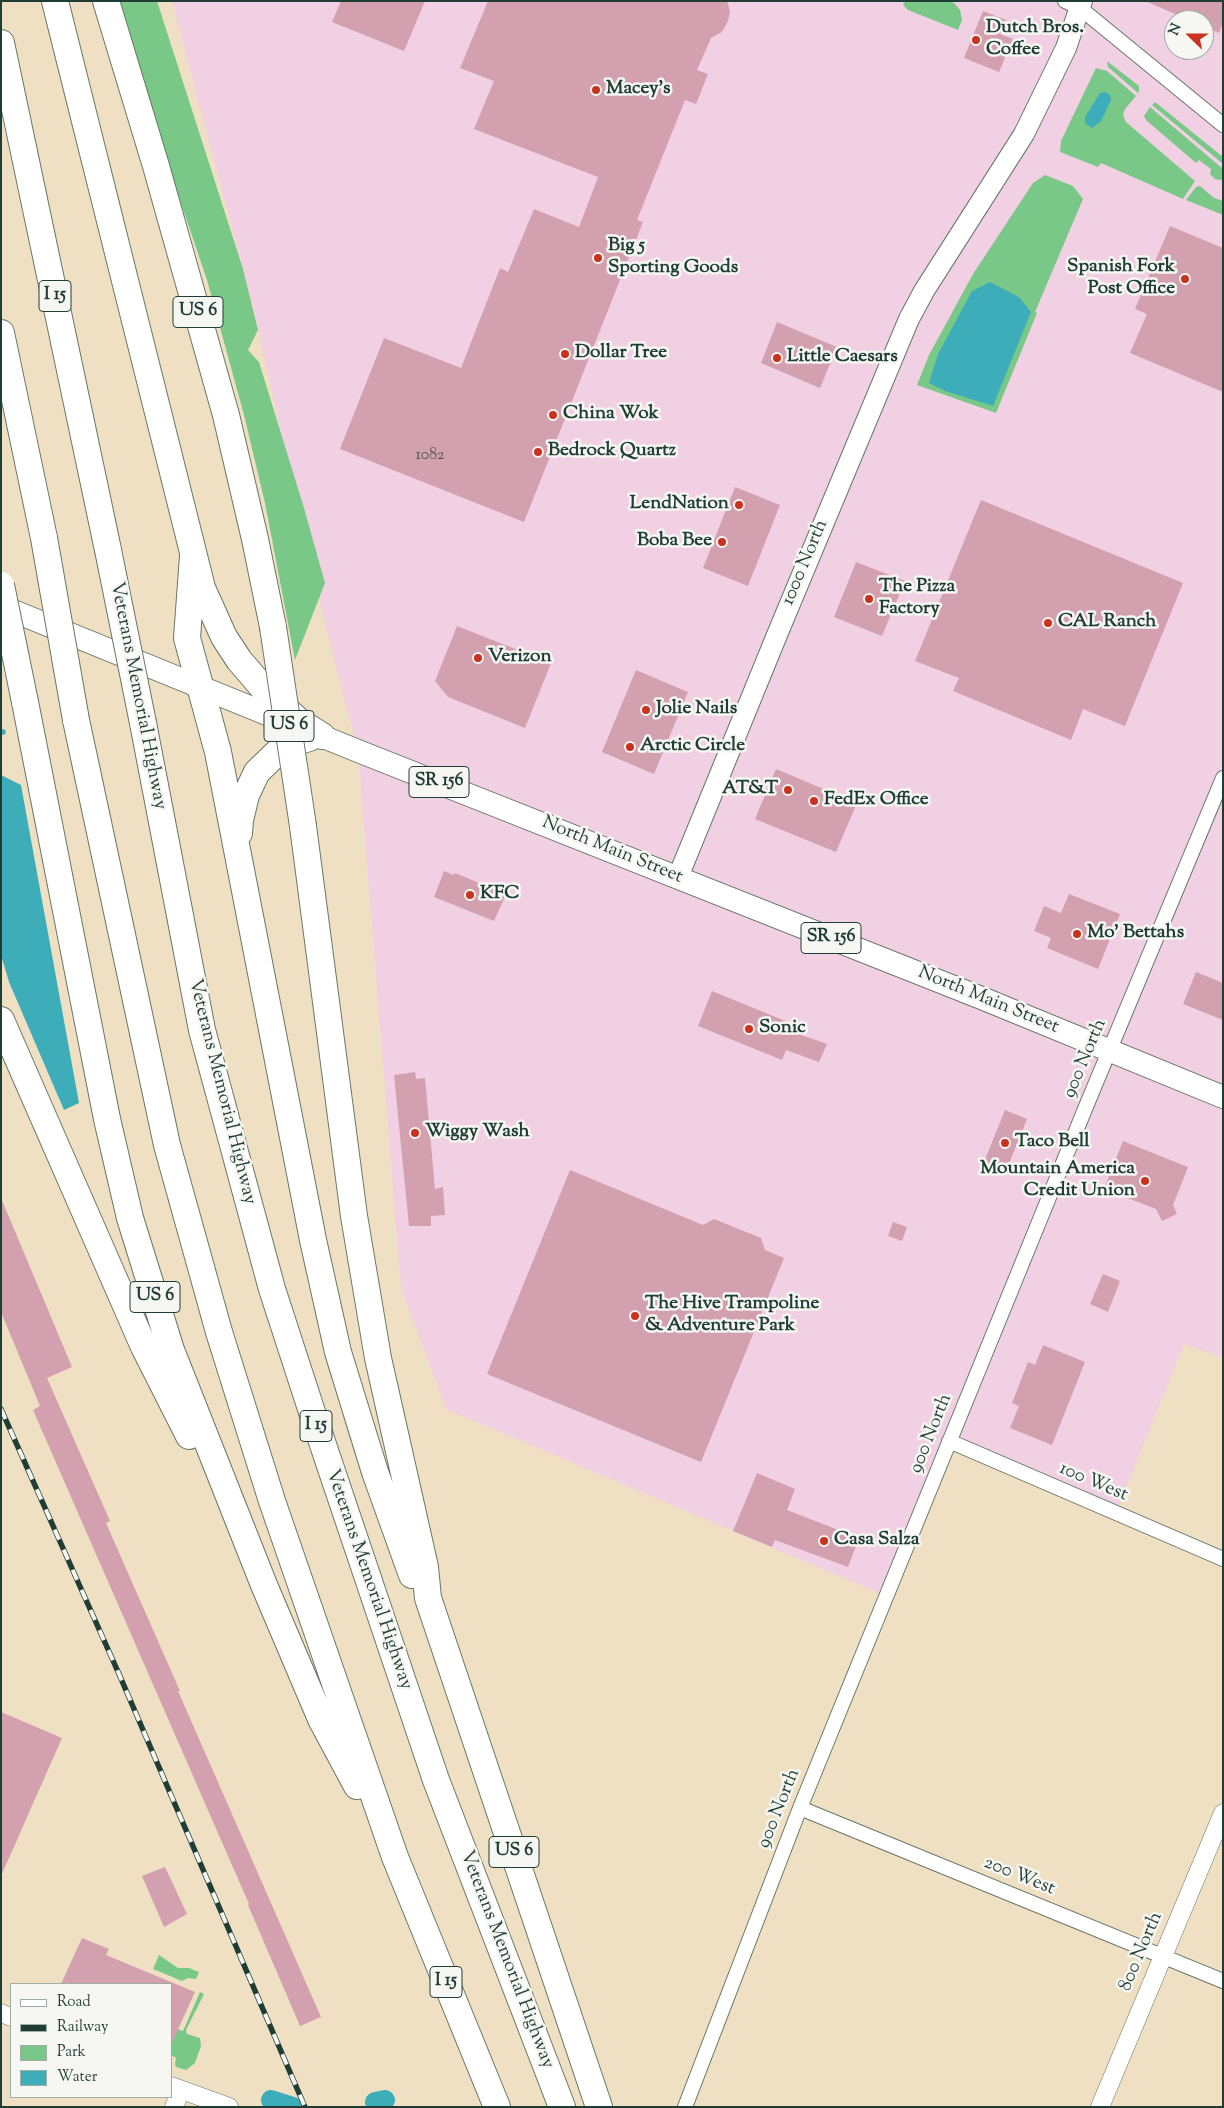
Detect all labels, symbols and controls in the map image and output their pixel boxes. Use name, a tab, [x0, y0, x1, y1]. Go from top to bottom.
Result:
north arrow	[1164, 10, 1214, 60]
place label: Dutch Bros. Coffee	[986, 18, 1084, 62]
text: N	[1165, 21, 1187, 39]
marker: Dutch Bros. Coffee	[970, 34, 982, 46]
place label: Macey's	[606, 79, 670, 101]
marker: Macey's	[590, 84, 602, 96]
place label: Big 5 Sporting Goods	[608, 236, 738, 280]
marker: Big 5 Sporting Goods	[592, 252, 604, 264]
place label: Spanish Fork Post Office	[1067, 257, 1175, 301]
marker: Spanish Fork Post Office	[1179, 273, 1191, 285]
road number: I 15	[39, 280, 71, 312]
road number: US 6	[173, 296, 223, 328]
place label: Dollar Tree	[575, 343, 667, 365]
place label: Little Caesars	[787, 347, 898, 369]
marker: Dollar Tree	[559, 348, 571, 360]
marker: Little Caesars	[771, 352, 783, 364]
place label: China Wok	[563, 404, 659, 426]
marker: China Wok	[547, 409, 559, 421]
place label: Bedrock Quartz	[548, 441, 676, 463]
house number: 1082	[415, 446, 445, 466]
marker: Bedrock Quartz	[532, 446, 544, 458]
place label: LendNation	[630, 494, 729, 516]
marker: LendNation	[733, 499, 745, 511]
street label: 1000 North	[778, 517, 834, 609]
place label: Boba Bee	[637, 531, 712, 553]
marker: Boba Bee	[716, 536, 728, 548]
place label: The Pizza Factory	[879, 577, 955, 621]
street label: Veterans Memorial Highway	[104, 580, 170, 812]
marker: The Pizza Factory	[863, 593, 875, 605]
place label: CAL Ranch	[1058, 612, 1157, 634]
marker: CAL Ranch	[1042, 617, 1054, 629]
place label: Verizon	[488, 647, 552, 669]
marker: Verizon	[472, 652, 484, 664]
place label: Jolie Nails	[656, 699, 737, 721]
marker: Jolie Nails	[640, 704, 652, 716]
road number: US 6	[264, 710, 314, 741]
place label: Arctic Circle	[640, 736, 745, 758]
marker: Arctic Circle	[624, 741, 636, 753]
road number: SR 156	[409, 766, 469, 798]
place label: AT&T	[722, 779, 778, 801]
marker: AT&T	[782, 784, 794, 796]
place label: FedEx Office	[824, 790, 929, 812]
marker: FedEx Office	[808, 795, 820, 807]
street label: North Main Street	[538, 812, 686, 890]
place label: KFC	[480, 884, 520, 906]
marker: KFC	[464, 889, 476, 901]
road number: SR 156	[801, 922, 861, 954]
place label: Mo' Bettahs	[1087, 923, 1184, 945]
marker: Mo' Bettahs	[1071, 928, 1083, 940]
street label: North Main Street	[914, 962, 1062, 1040]
street label: Veterans Memorial Highway	[182, 977, 260, 1207]
street label: 900 North	[1059, 1016, 1113, 1102]
place label: Sonic	[759, 1018, 806, 1040]
marker: Sonic	[743, 1023, 755, 1035]
place label: Wiggy Wash	[425, 1122, 530, 1144]
marker: Wiggy Wash	[409, 1127, 421, 1139]
place label: Taco Bell	[1015, 1132, 1090, 1154]
marker: Taco Bell	[999, 1137, 1011, 1149]
place label: Mountain America Credit Union	[980, 1159, 1135, 1203]
marker: Mountain America Credit Union	[1139, 1175, 1151, 1187]
road number: US 6	[130, 1281, 180, 1312]
place label: The Hive Trampoline & Adventure Park	[645, 1294, 819, 1338]
marker: The Hive Trampoline & Adventure Park	[629, 1310, 641, 1322]
street label: 900 North	[906, 1391, 958, 1477]
road number: I 15	[300, 1410, 332, 1442]
street label: 100 West	[1055, 1458, 1131, 1508]
street label: Veterans Memorial Highway	[320, 1467, 416, 1693]
place label: Casa Salza	[834, 1530, 919, 1552]
marker: Casa Salza	[818, 1535, 830, 1547]
street label: 900 North	[754, 1766, 806, 1852]
road number: US 6	[489, 1836, 539, 1868]
street label: Veterans Memorial Highway	[454, 1848, 558, 2072]
street label: 200 West	[980, 1852, 1058, 1902]
street label: 800 North	[1115, 1909, 1169, 1995]
road number: I 15	[430, 1966, 462, 1998]
legend	[10, 1983, 172, 2098]
text: Road	[57, 1992, 91, 2013]
text: Railway	[57, 2017, 108, 2038]
text: Park	[57, 2042, 86, 2063]
text: Water	[57, 2067, 97, 2088]

